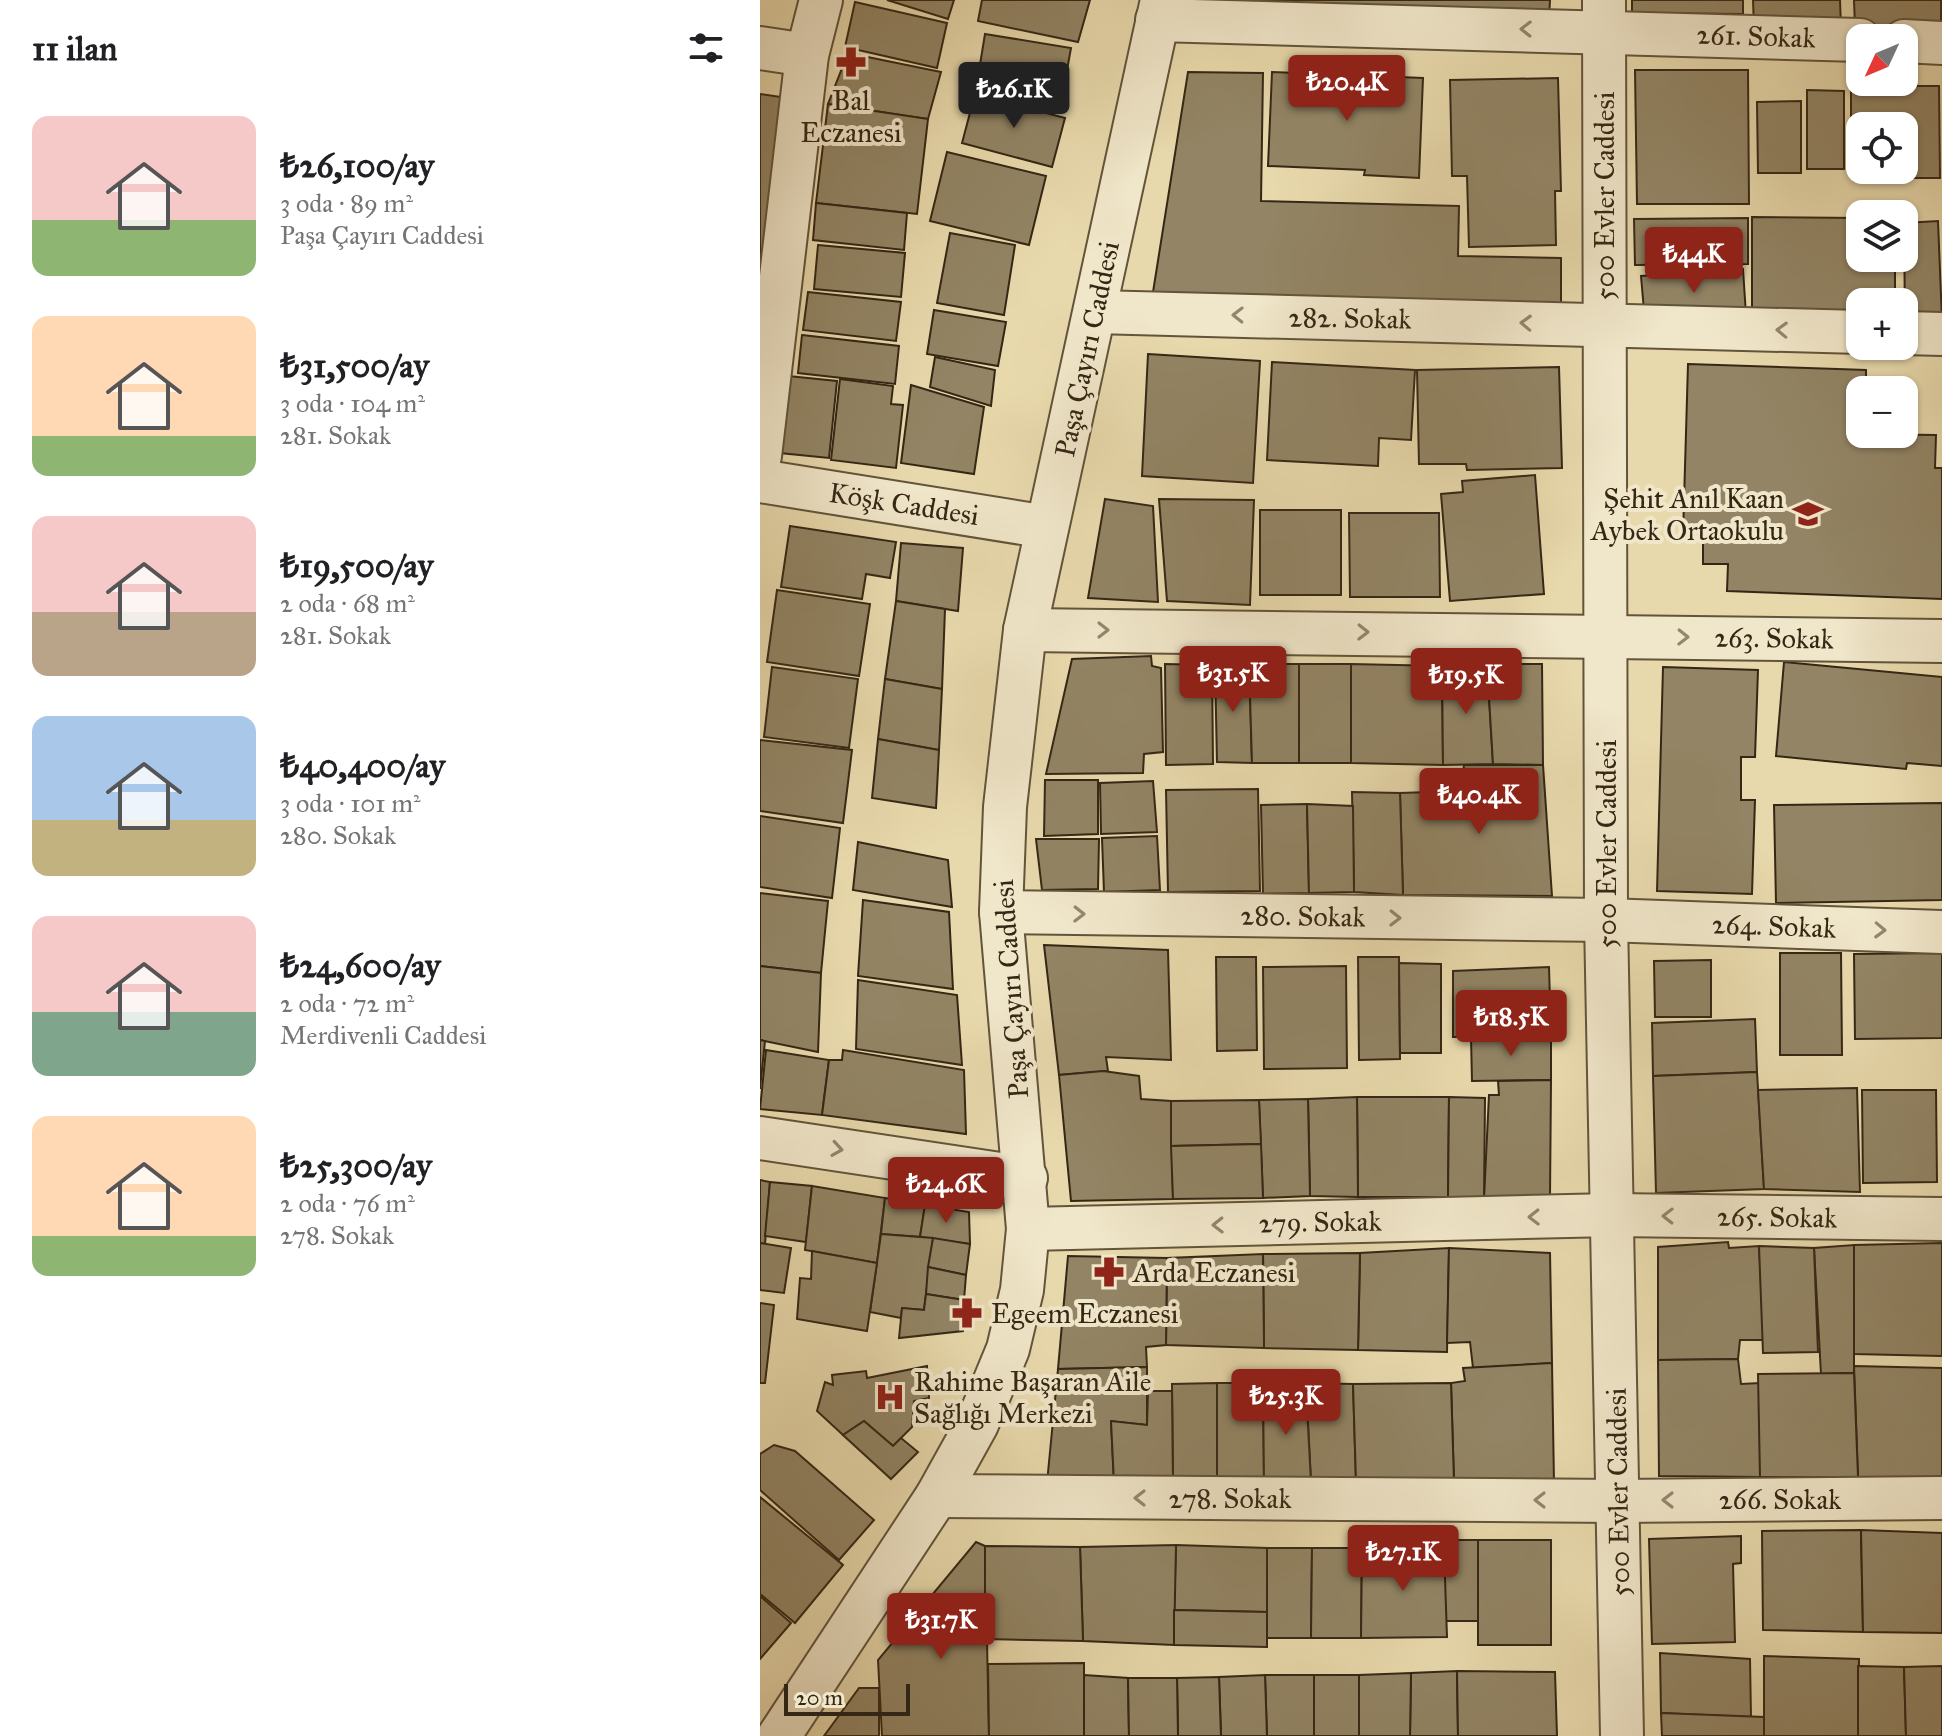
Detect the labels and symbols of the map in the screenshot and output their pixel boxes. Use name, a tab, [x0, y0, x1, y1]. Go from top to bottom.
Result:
street label: 261. Sokak	[1696, 16, 1816, 56]
one-way arrow	[1519, 20, 1532, 38]
north arrow	[1846, 24, 1918, 96]
pharmacy icon: Bal Eczanesi	[834, 45, 868, 79]
pin: ₺20.4K	[1282, 55, 1412, 123]
pin: ₺26.1K	[949, 62, 1079, 130]
place label: Bal Eczanesi	[800, 83, 902, 150]
street label: 500 Evler Caddesi	[1587, 91, 1622, 300]
pin: ₺44K	[1647, 227, 1741, 295]
street label: Paşa Çayırı Caddesi	[1047, 238, 1127, 460]
street label: 282. Sokak	[1288, 299, 1412, 337]
one-way arrow	[1231, 307, 1244, 324]
one-way arrow	[1519, 314, 1532, 331]
one-way arrow	[1775, 321, 1788, 338]
street label: Köşk Caddesi	[826, 475, 982, 533]
place label: Şehit Anıl Kaan Aybek Ortaokulu	[1590, 481, 1784, 548]
school or university icon: Şehit Anıl Kaan Aybek Ortaokulu	[1791, 497, 1825, 531]
street label: 263. Sokak	[1714, 619, 1834, 657]
one-way arrow	[1097, 621, 1110, 639]
one-way arrow	[1357, 623, 1370, 640]
one-way arrow	[1677, 628, 1690, 646]
pin: ₺31.5K	[1168, 646, 1298, 714]
pin: ₺19.5K	[1401, 648, 1531, 716]
street label: 500 Evler Caddesi	[1589, 739, 1624, 948]
pin: ₺40.4K	[1414, 768, 1544, 836]
street label: Paşa Çayırı Caddesi	[986, 878, 1036, 1100]
street label: 280. Sokak	[1240, 897, 1366, 935]
one-way arrow	[1073, 905, 1086, 922]
street label: 264. Sokak	[1711, 906, 1837, 946]
one-way arrow	[1389, 909, 1402, 927]
one-way arrow	[1874, 922, 1887, 939]
pin: ₺18.5K	[1446, 990, 1576, 1058]
one-way arrow	[830, 1140, 844, 1157]
pin: ₺24.6K	[881, 1157, 1011, 1225]
street label: 265. Sokak	[1716, 1198, 1838, 1236]
street label: 279. Sokak	[1258, 1203, 1382, 1241]
one-way arrow	[1661, 1207, 1674, 1225]
one-way arrow	[1527, 1208, 1540, 1226]
one-way arrow	[1211, 1216, 1224, 1233]
pharmacy icon: Arda Eczanesi	[1092, 1255, 1126, 1289]
place label: Arda Eczanesi	[1132, 1255, 1296, 1290]
pharmacy icon: Egeem Eczanesi	[950, 1296, 984, 1330]
place label: Egeem Eczanesi	[991, 1296, 1179, 1331]
place label: Rahime Başaran Aile Sağlığı Merkezi	[914, 1364, 1151, 1431]
pin: ₺25.3K	[1221, 1369, 1351, 1437]
hospital icon: Rahime Başaran Aile Sağlığı Merkezi	[873, 1380, 907, 1414]
street label: 500 Evler Caddesi	[1599, 1387, 1637, 1597]
street label: 278. Sokak	[1169, 1481, 1291, 1516]
street label: 266. Sokak	[1719, 1482, 1841, 1517]
one-way arrow	[1133, 1489, 1146, 1506]
one-way arrow	[1533, 1491, 1546, 1509]
one-way arrow	[1661, 1491, 1674, 1509]
pin: ₺27.1K	[1338, 1525, 1468, 1593]
pin: ₺31.7K	[876, 1593, 1006, 1661]
scale bar	[784, 1680, 910, 1716]

